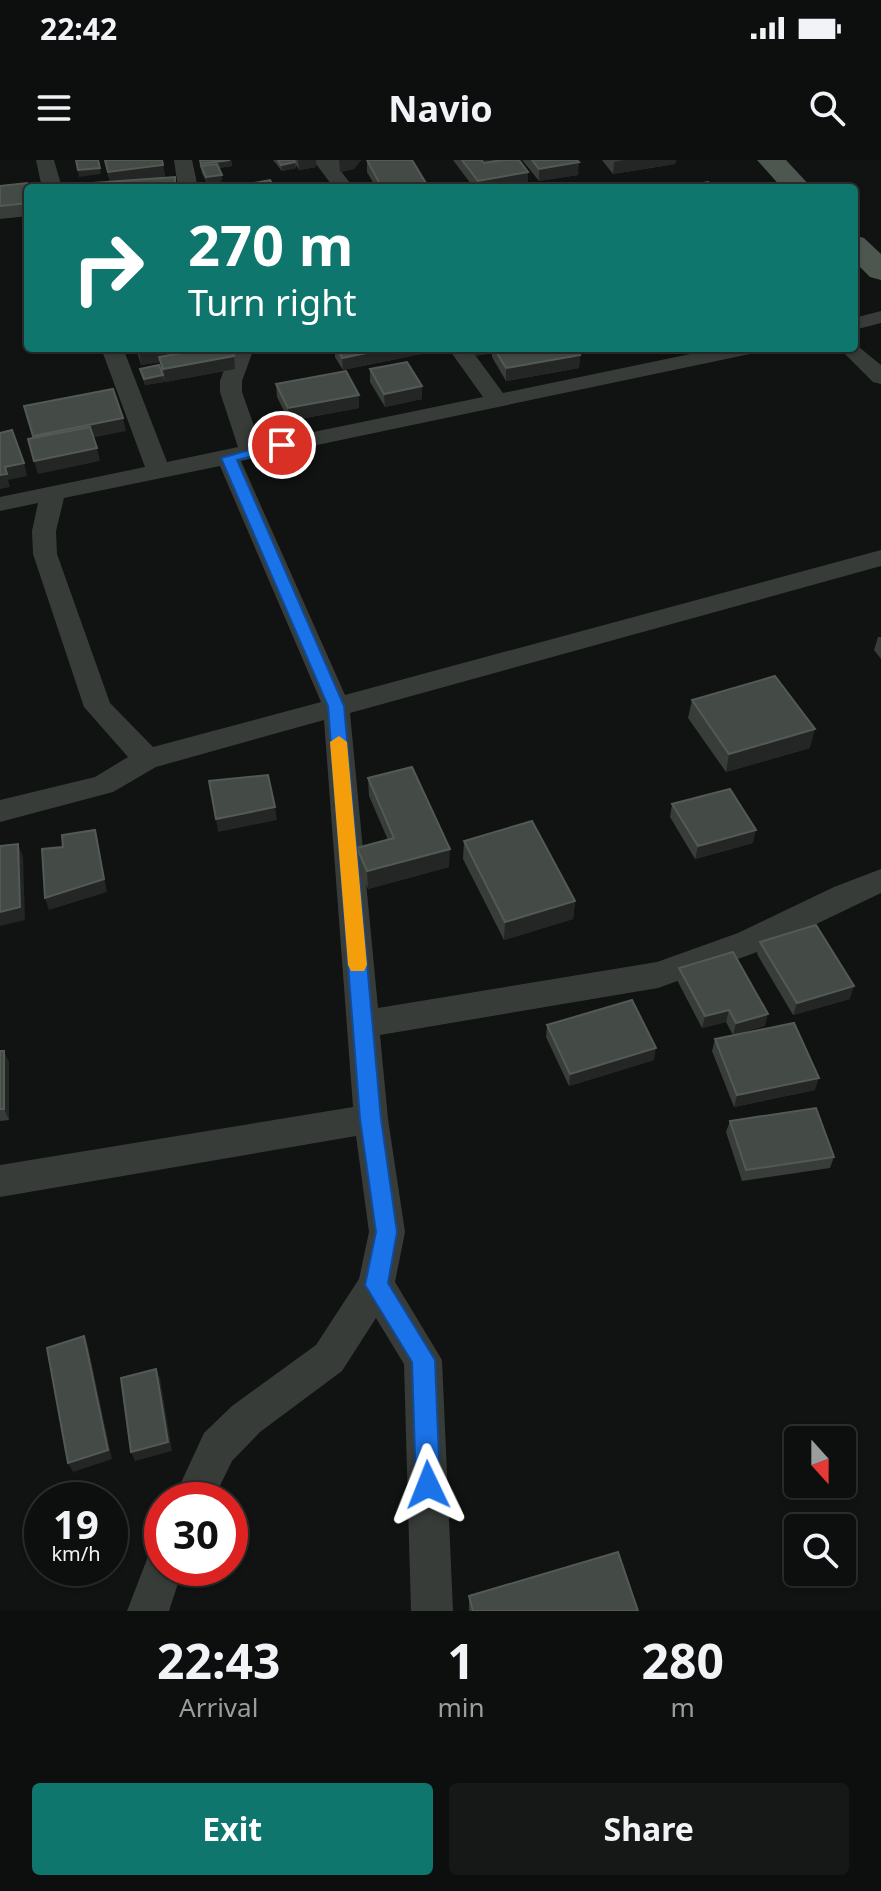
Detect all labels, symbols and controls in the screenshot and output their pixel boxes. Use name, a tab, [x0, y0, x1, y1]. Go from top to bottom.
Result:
text: 22:42	[40, 8, 117, 49]
text: Navio	[388, 84, 493, 133]
icon: menu	[32, 86, 76, 130]
icon: search	[805, 86, 849, 130]
text: 270 m	[188, 206, 353, 282]
icon: right	[56, 216, 160, 320]
text: Turn right	[188, 278, 356, 327]
pin	[248, 411, 316, 479]
icon: arrive	[260, 423, 304, 467]
north arrow	[784, 1426, 856, 1498]
map controls	[784, 1426, 856, 1586]
position arrow	[386, 1443, 470, 1527]
speed limit sign: 30	[144, 1482, 248, 1586]
text: 19	[53, 1496, 99, 1551]
button: search	[784, 1514, 856, 1586]
text: km/h	[51, 1540, 101, 1567]
text: 22:43	[157, 1628, 280, 1693]
text: 1	[447, 1628, 475, 1693]
text: 280	[642, 1628, 724, 1693]
text: Arrival	[179, 1689, 258, 1725]
text: min	[437, 1689, 485, 1725]
text: m	[671, 1689, 695, 1725]
button: Exit	[32, 1783, 433, 1875]
button: Share	[449, 1783, 849, 1875]

